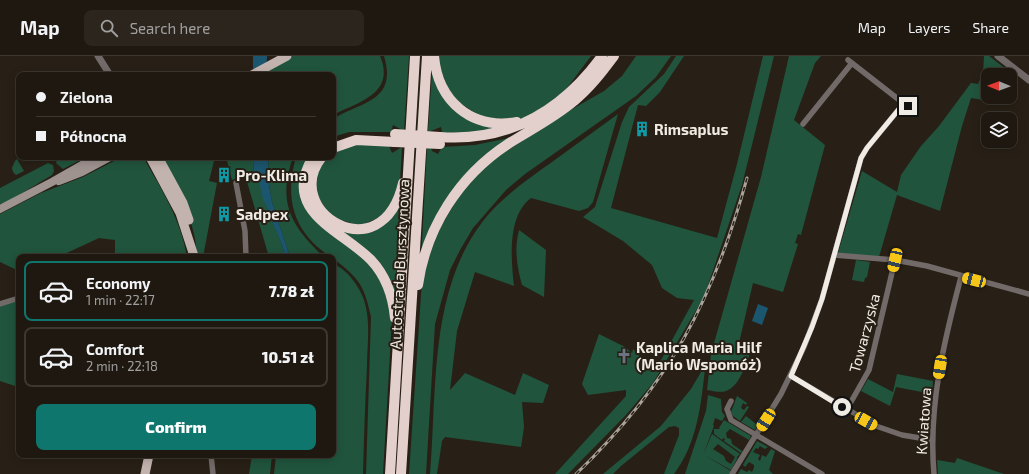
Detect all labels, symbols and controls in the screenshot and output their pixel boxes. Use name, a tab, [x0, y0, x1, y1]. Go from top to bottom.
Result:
search box	[84, 10, 364, 46]
text: Map	[20, 16, 60, 39]
icon: search	[98, 17, 120, 39]
text: Search here	[130, 19, 210, 37]
text: Map	[858, 19, 886, 36]
text: Layers	[908, 19, 950, 36]
text: Share	[972, 19, 1009, 36]
north arrow	[981, 68, 1017, 104]
map controls	[981, 68, 1017, 148]
text: Zielona	[60, 88, 113, 106]
route end	[899, 97, 917, 115]
button: layers	[981, 112, 1017, 148]
building icon: Rimsaplus	[633, 120, 651, 138]
place label: Rimsaplus	[654, 120, 728, 138]
text: Północna	[60, 127, 127, 145]
building icon: Pro-Klima	[215, 166, 233, 184]
place label: Pro-Klima	[236, 166, 307, 184]
street label: Autostrada Bursztynowa	[386, 178, 412, 350]
building icon: Sadpex	[215, 205, 233, 223]
place label: Sadpex	[236, 205, 289, 223]
car	[886, 247, 904, 273]
car	[961, 271, 987, 289]
icon: car	[38, 273, 74, 309]
text: Economy	[86, 274, 151, 292]
text: 7.78 zł	[269, 282, 314, 300]
street label: Towarzyska	[845, 291, 883, 375]
text: 1 min · 22:17	[86, 292, 155, 308]
place label: Kaplica Maria Hilf (Mario Wspomóż)	[636, 338, 762, 373]
icon: car	[38, 339, 74, 375]
text: Comfort	[86, 340, 144, 358]
church icon: Kaplica Maria Hilf (Mario Wspomóż)	[615, 347, 633, 365]
text: 10.51 zł	[262, 348, 314, 366]
car	[932, 354, 948, 380]
text: 2 min · 22:18	[86, 358, 158, 374]
street label: Kwiatowa	[912, 387, 934, 455]
route start	[833, 398, 851, 416]
button: Confirm	[36, 404, 316, 450]
car	[755, 407, 777, 433]
car	[853, 410, 879, 432]

